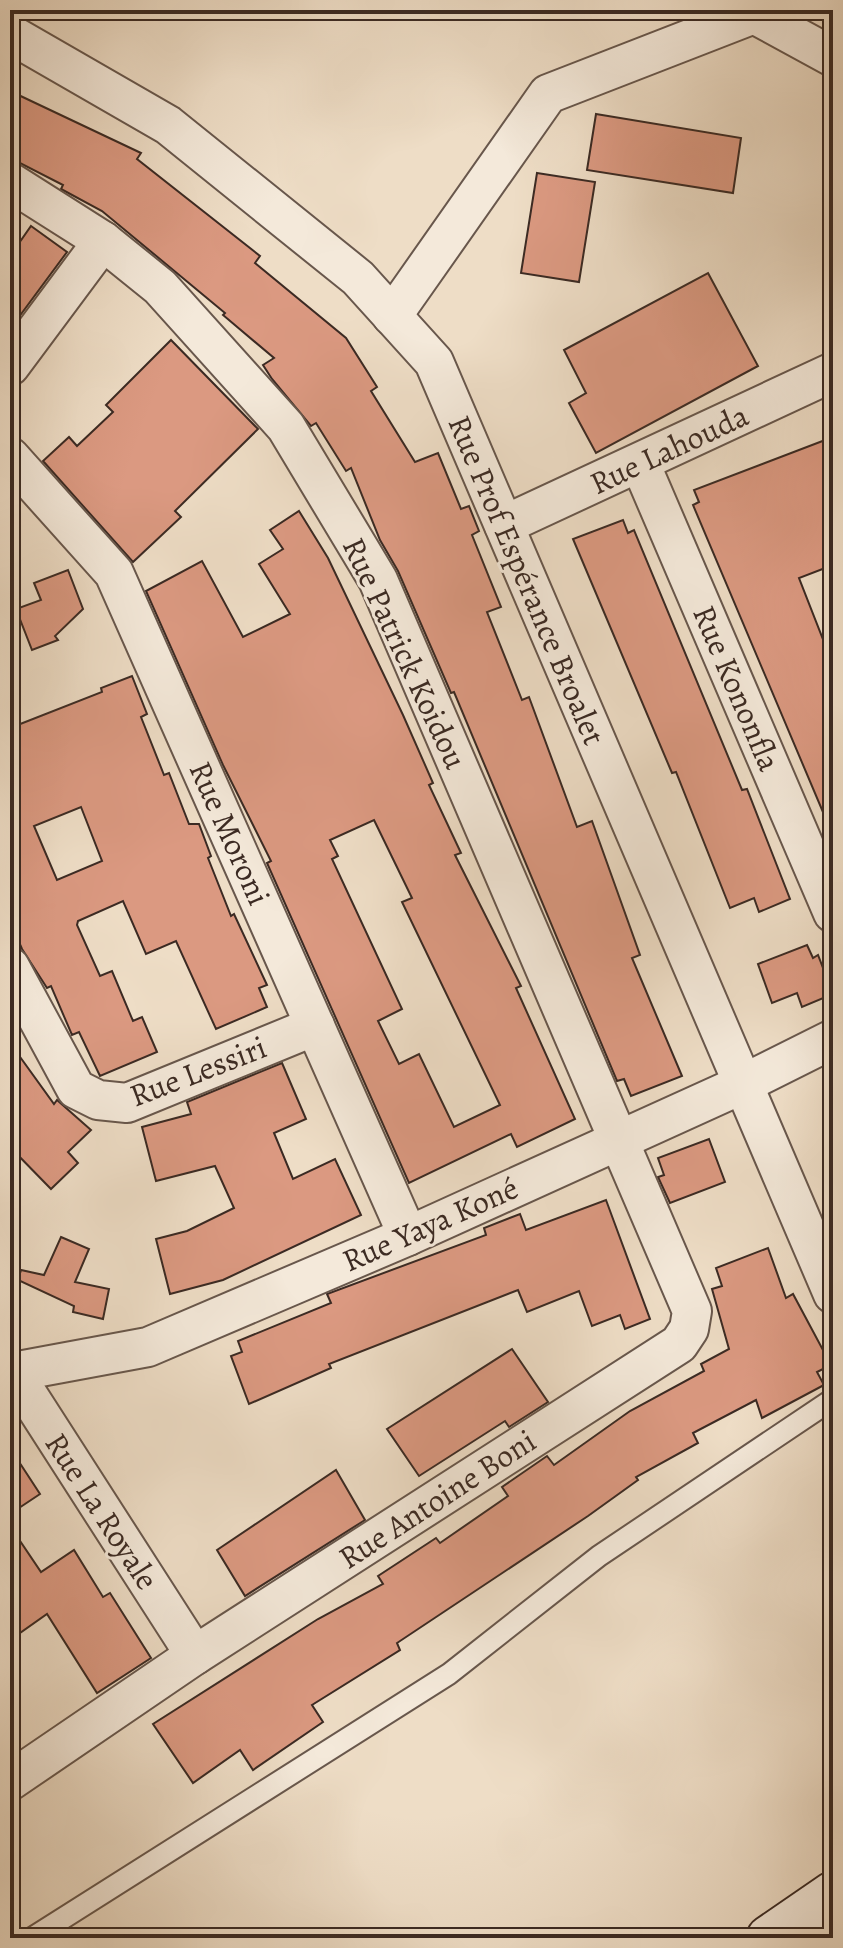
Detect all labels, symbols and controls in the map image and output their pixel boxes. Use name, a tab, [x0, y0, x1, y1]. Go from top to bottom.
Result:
street label: Rue Lahouda	[583, 393, 755, 505]
street label: Rue Prof Espérance Broalet	[438, 408, 616, 752]
street label: Rue Patrick Koidou	[332, 530, 478, 777]
street label: Rue Kononfla	[682, 598, 792, 778]
street label: Rue Moroni	[179, 754, 281, 912]
street label: Rue Lessiri	[123, 1025, 273, 1117]
street label: Rue Yaya Koné	[335, 1166, 525, 1282]
street label: Rue Antoine Boni	[330, 1419, 544, 1579]
street label: Rue La Royale	[35, 1424, 169, 1598]

